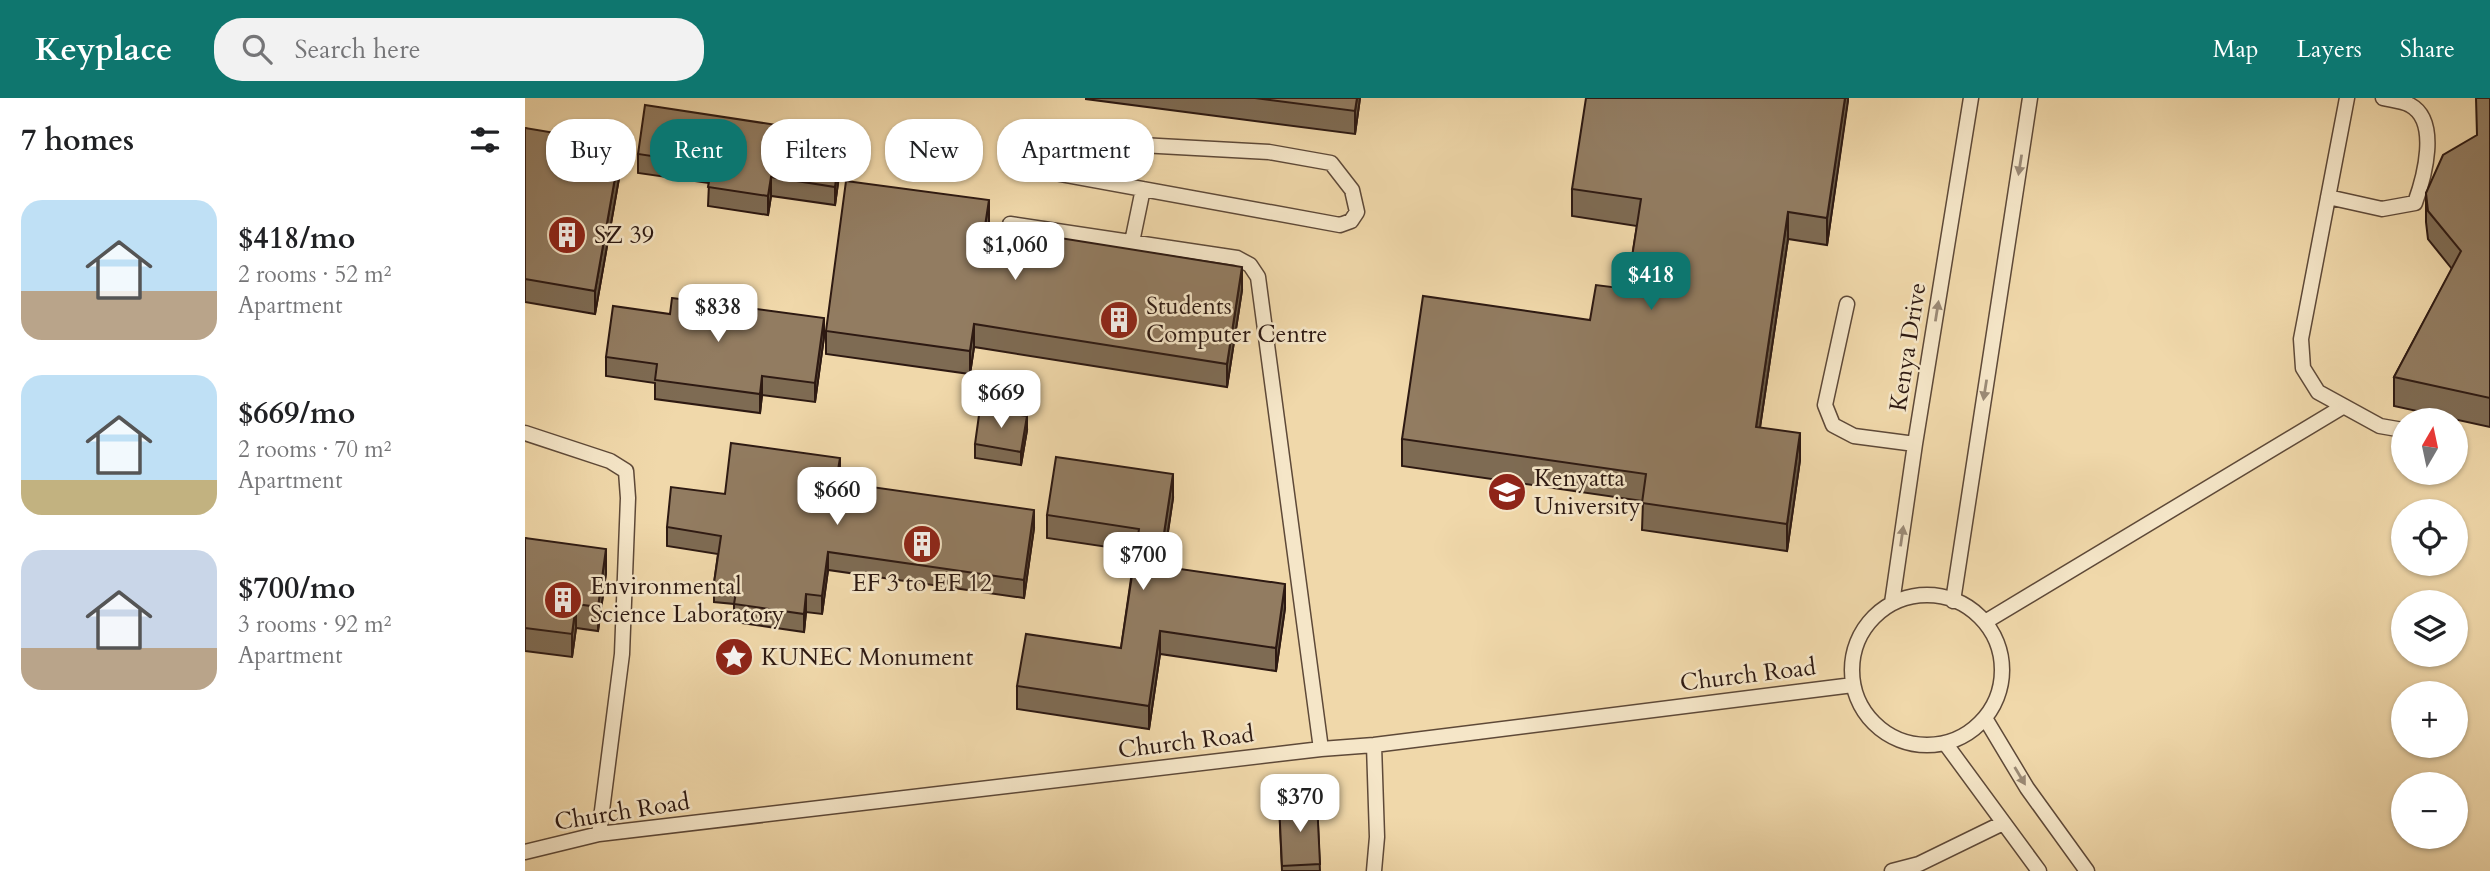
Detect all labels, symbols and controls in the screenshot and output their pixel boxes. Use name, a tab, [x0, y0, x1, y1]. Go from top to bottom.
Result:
search box	[214, 18, 704, 81]
text: Keyplace	[35, 27, 172, 72]
icon: search	[238, 30, 276, 68]
text: Search here	[294, 32, 420, 67]
text: Map	[2213, 33, 2259, 66]
text: Layers	[2297, 33, 2362, 66]
text: Share	[2400, 33, 2455, 66]
chip: Buy	[546, 119, 636, 182]
chip: Rent	[650, 119, 747, 182]
chip: Filters	[761, 119, 871, 182]
chip: New	[885, 119, 983, 182]
chip: Apartment	[997, 119, 1154, 182]
text: 7 homes	[21, 120, 134, 161]
icon: filters	[466, 121, 504, 159]
one-way arrow	[2014, 155, 2025, 177]
building icon: SZ 39	[546, 214, 588, 256]
text: $418/mo	[238, 218, 355, 259]
place label: SZ 39	[594, 219, 654, 252]
pin: $1,060	[958, 222, 1072, 282]
icon: home	[77, 228, 161, 312]
text: $1,060	[982, 229, 1048, 260]
pin: $418	[1610, 252, 1692, 312]
text: 2 rooms · 52 m²	[238, 259, 391, 290]
text: $418	[1627, 259, 1675, 290]
street label: Kenya Drive	[1882, 280, 1934, 414]
pin: $838	[677, 285, 759, 344]
text: Apartment	[238, 290, 342, 321]
place label: Students Computer Centre	[1146, 290, 1327, 351]
text: $838	[694, 291, 742, 322]
building icon: Students Computer Centre	[1098, 299, 1140, 341]
one-way arrow	[1932, 300, 1943, 322]
pin: $669	[960, 370, 1042, 430]
text: $669	[977, 377, 1025, 408]
one-way arrow	[1979, 379, 1990, 401]
text: $669/mo	[238, 393, 355, 434]
icon: home	[77, 403, 161, 487]
north arrow	[2391, 408, 2467, 485]
map controls	[2391, 408, 2468, 849]
text: 2 rooms · 70 m²	[238, 434, 391, 465]
place label: Kenyatta University	[1534, 462, 1641, 523]
text: Apartment	[238, 465, 342, 496]
pin: $660	[796, 468, 878, 527]
school or university icon: Kenyatta University	[1486, 471, 1528, 513]
text: $660	[813, 474, 861, 505]
button: locate	[2391, 499, 2468, 576]
building icon: EF 3 to EF 12	[901, 523, 943, 565]
one-way arrow	[1897, 525, 1908, 547]
pin: $700	[1102, 532, 1184, 592]
text: $700	[1119, 539, 1167, 570]
place label: EF 3 to EF 12	[852, 567, 992, 600]
text: $700/mo	[238, 568, 355, 609]
place label: Environmental Science Laboratory	[590, 570, 785, 631]
icon: home	[77, 578, 161, 662]
building icon: Environmental Science Laboratory	[542, 579, 584, 621]
button: layers	[2391, 590, 2468, 667]
text: 3 rooms · 92 m²	[238, 609, 391, 640]
place icon: KUNEC Monument	[713, 636, 755, 678]
text: Apartment	[238, 640, 342, 671]
place label: KUNEC Monument	[761, 641, 974, 674]
street label: Church Road	[1678, 650, 1818, 700]
button: +	[2391, 681, 2468, 758]
street label: Church Road	[1116, 717, 1256, 767]
one-way arrow	[2014, 767, 2026, 786]
button: −	[2391, 772, 2468, 849]
pin: $370	[1259, 774, 1341, 834]
text: $370	[1276, 781, 1324, 812]
street label: Church Road	[552, 785, 692, 839]

